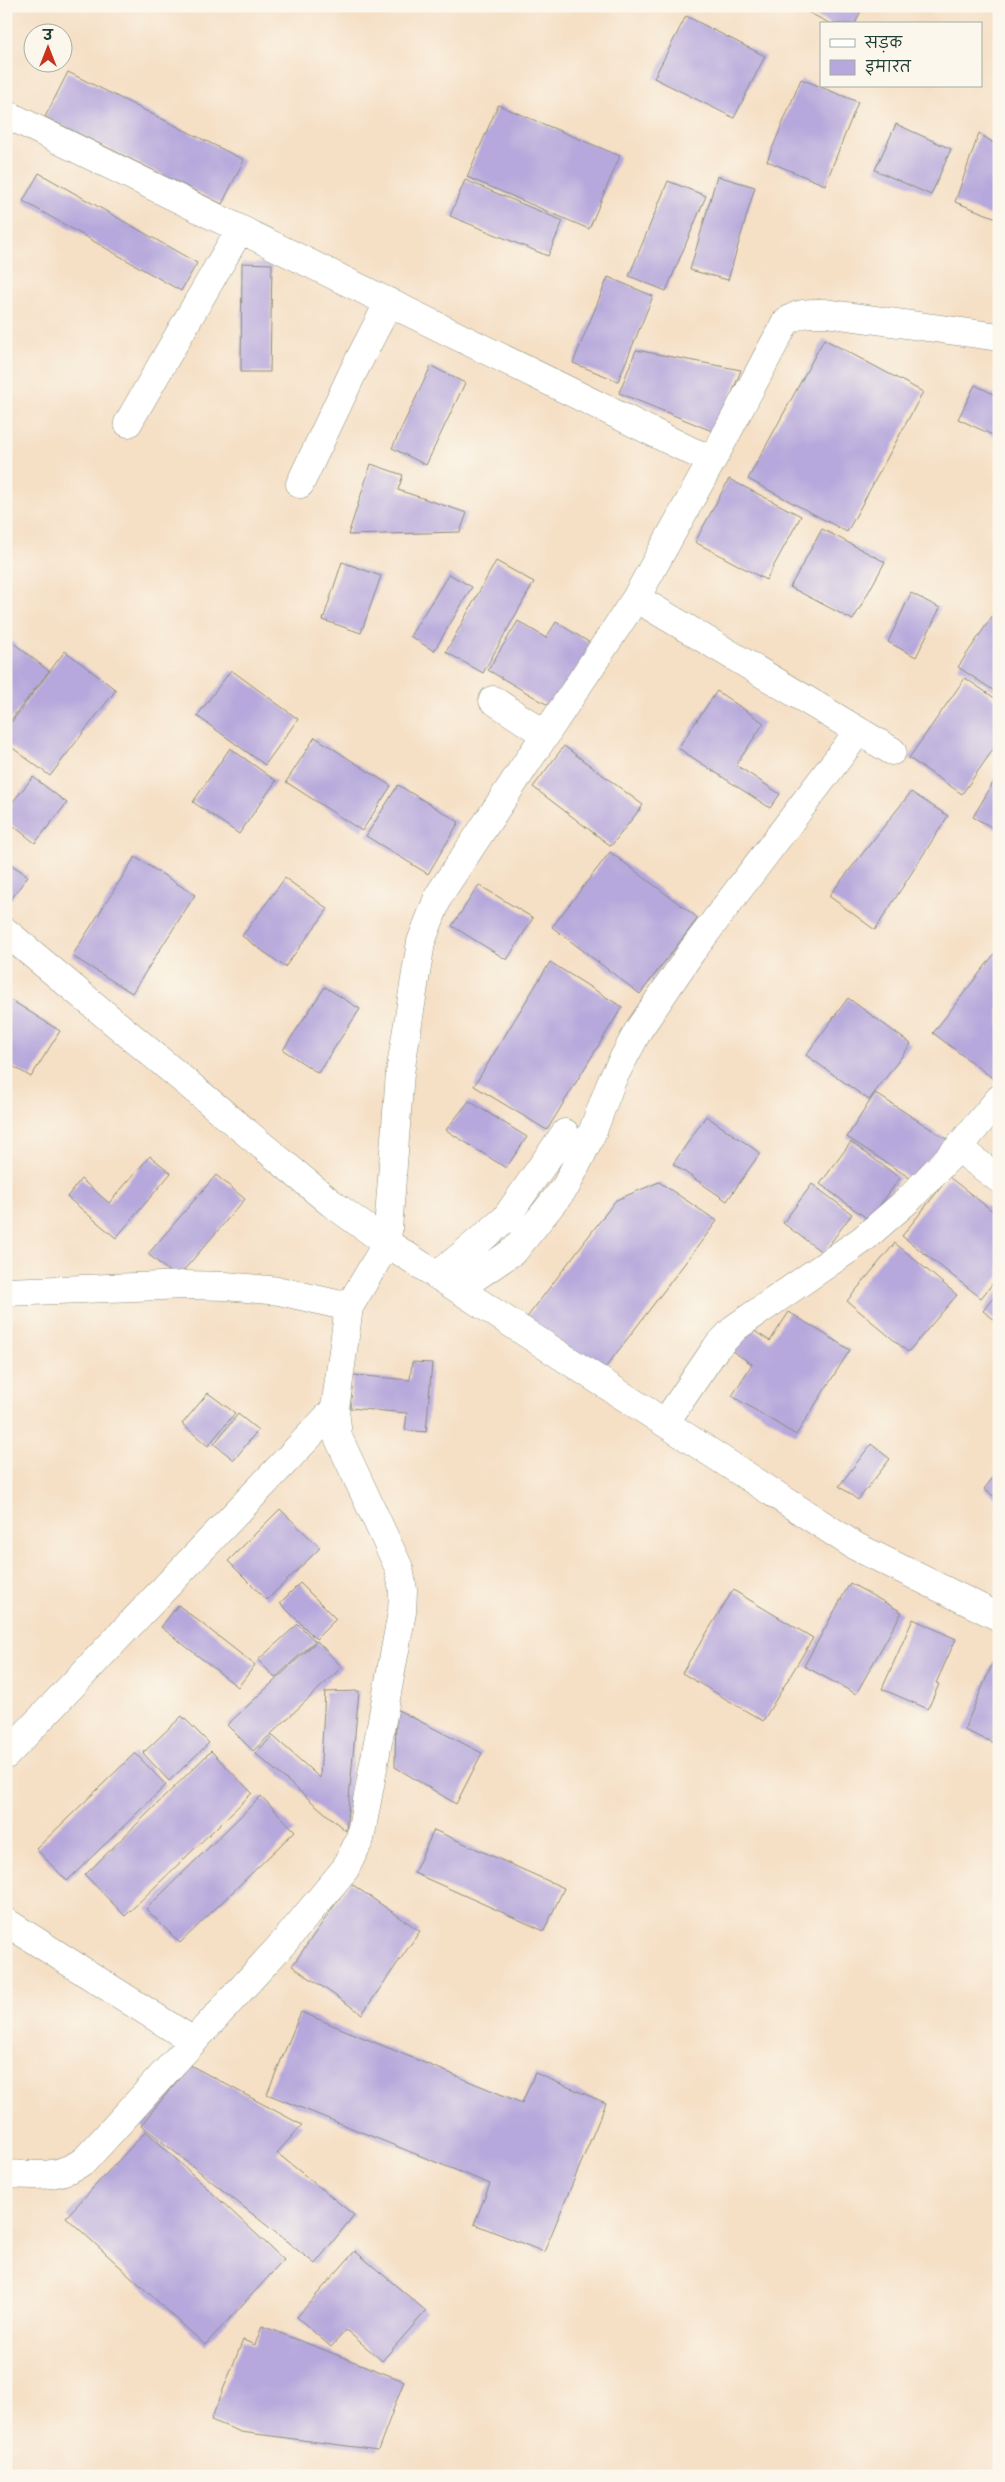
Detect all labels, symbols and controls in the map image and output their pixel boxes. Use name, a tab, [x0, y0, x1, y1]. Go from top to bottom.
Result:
north arrow	[22, 22, 72, 72]
legend	[820, 22, 982, 88]
text: उ	[41, 26, 54, 44]
text: सड़क	[864, 33, 903, 53]
text: इमारत	[865, 57, 912, 76]

